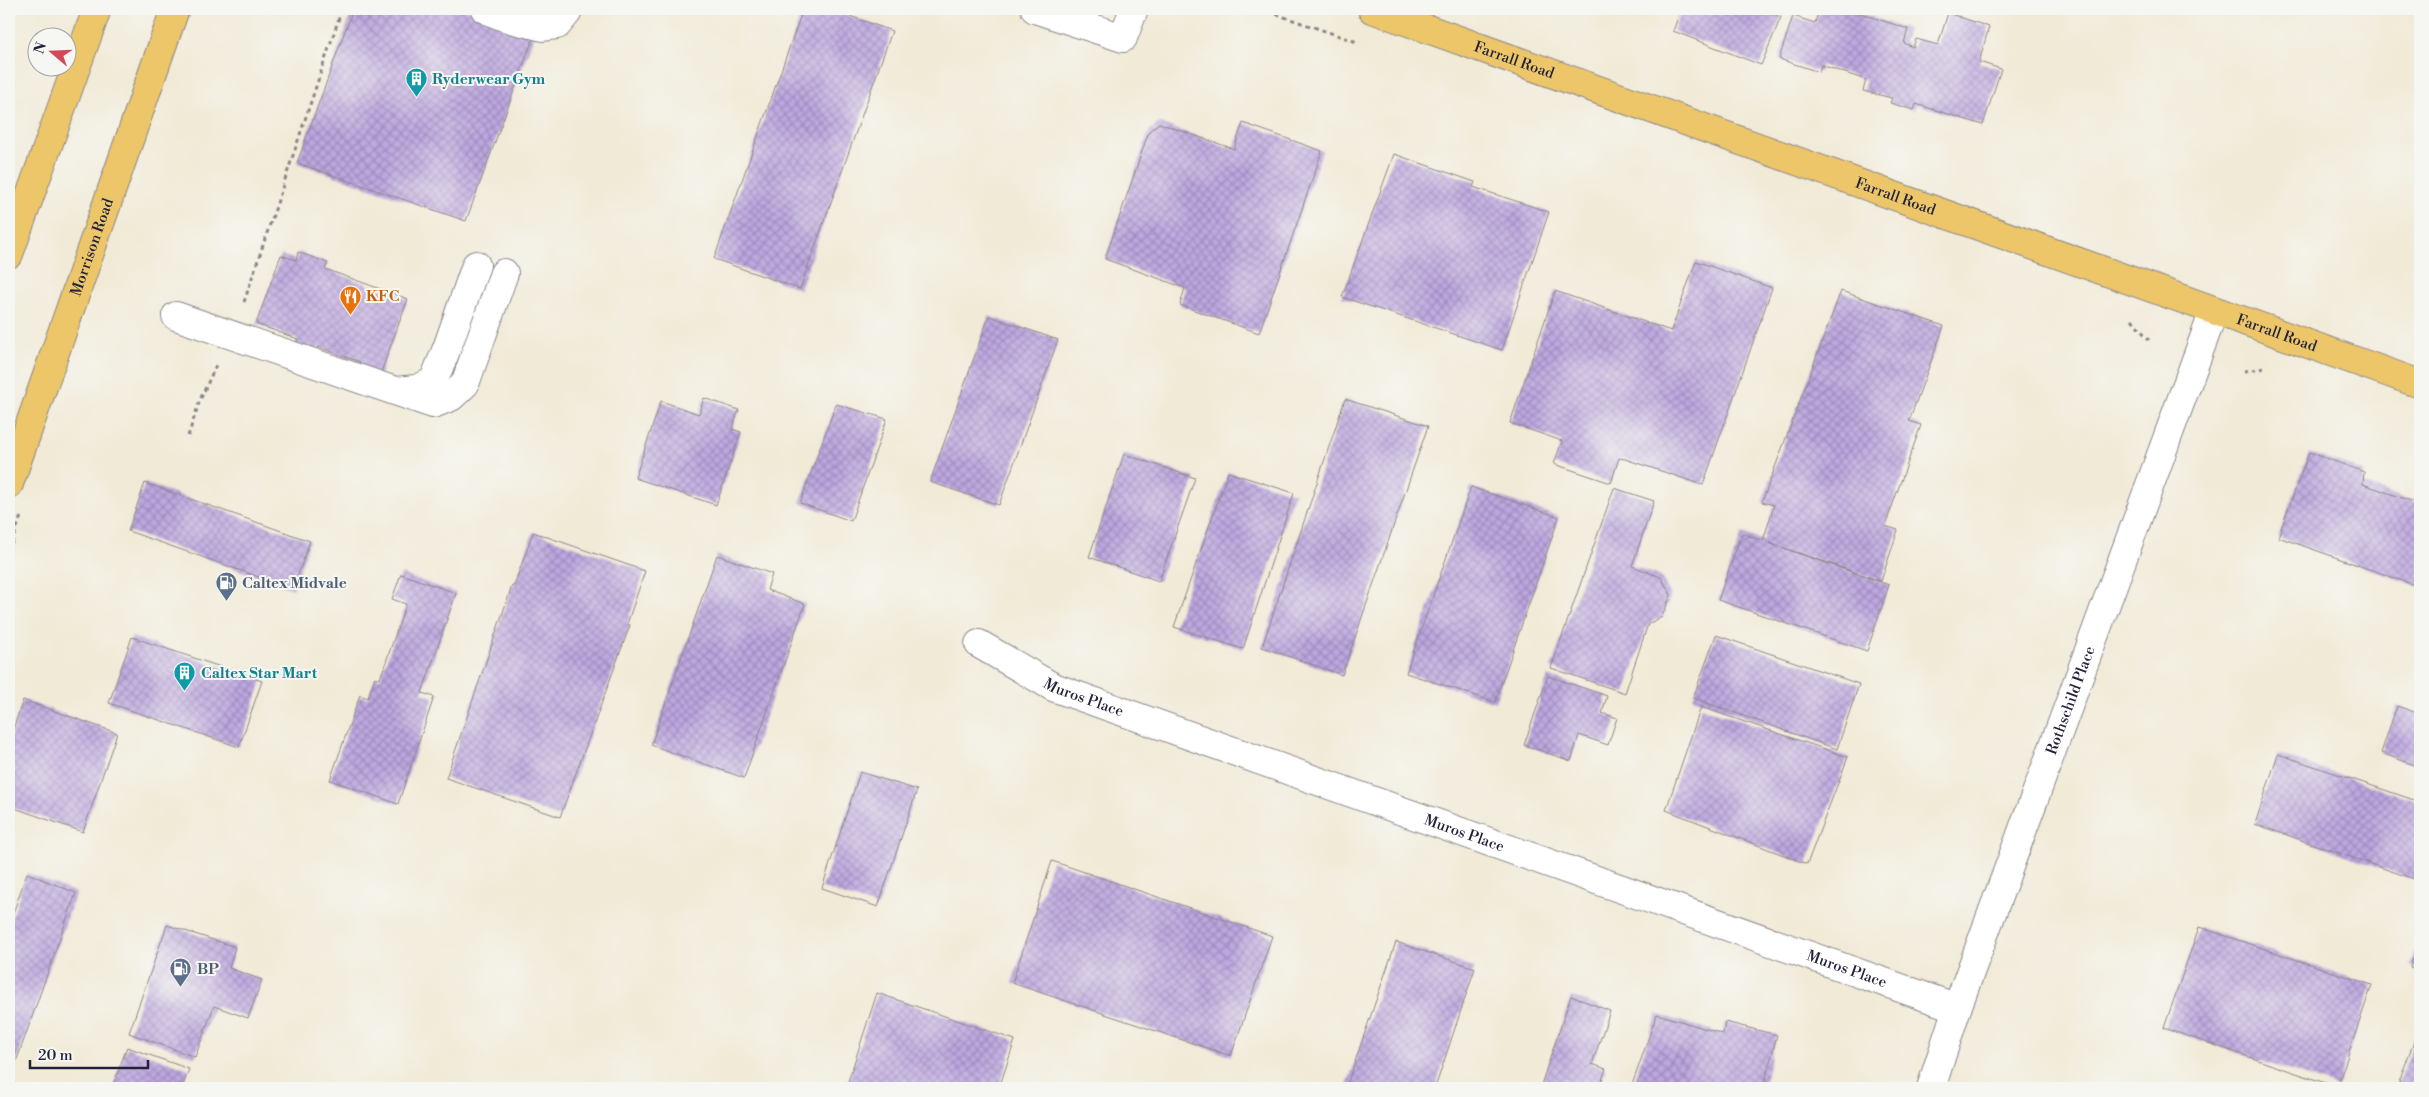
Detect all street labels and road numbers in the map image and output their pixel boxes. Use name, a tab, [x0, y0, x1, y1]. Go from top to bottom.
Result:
street label: Farrall Road	[1471, 37, 1557, 83]
street label: Farrall Road	[1853, 173, 1939, 220]
street label: Morrison Road	[66, 195, 118, 298]
street label: Farrall Road	[2234, 310, 2320, 356]
street label: Rothschild Place	[2042, 643, 2099, 757]
street label: Muros Place	[1040, 674, 1126, 721]
street label: Muros Place	[1422, 810, 1507, 856]
street label: Muros Place	[1804, 946, 1889, 992]

